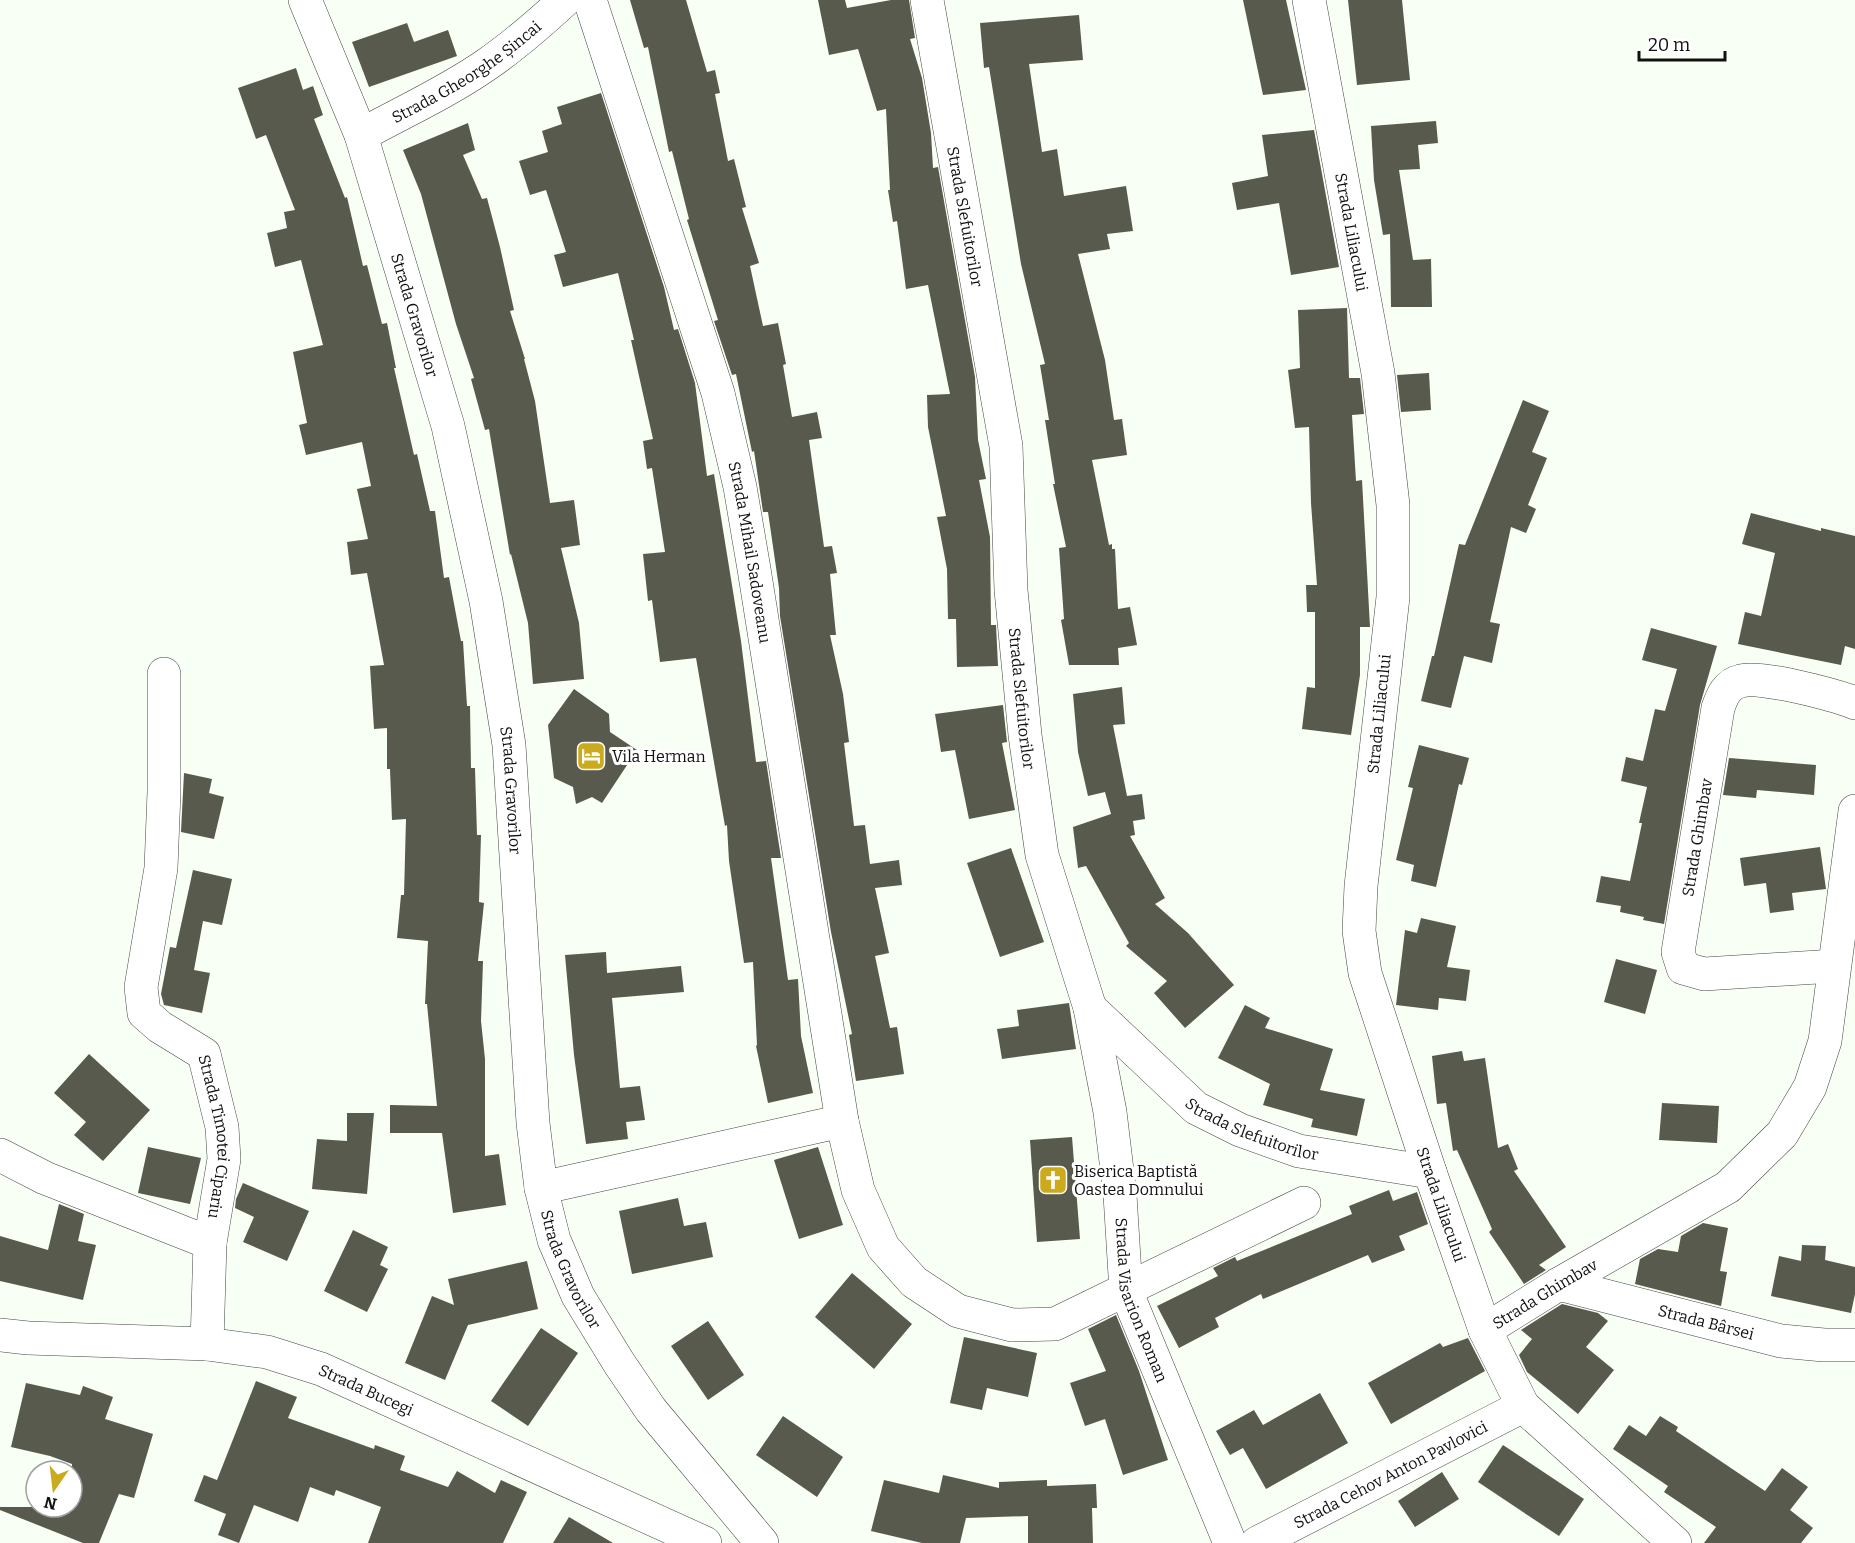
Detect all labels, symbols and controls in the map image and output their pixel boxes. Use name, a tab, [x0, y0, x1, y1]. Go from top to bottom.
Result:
street label: Strada Gheorghe Șincai	[388, 16, 545, 127]
scale bar	[1639, 24, 1724, 62]
text: 20 m	[1648, 34, 1690, 56]
street label: Strada Slefuitorilor	[944, 145, 987, 288]
street label: Strada Liliacului	[1332, 171, 1372, 293]
street label: Strada Gravorilor	[387, 251, 442, 379]
street label: Strada Mihail Sadoveanu	[725, 460, 775, 645]
street label: Strada Slefuitorilor	[1005, 627, 1039, 770]
street label: Strada Liliacului	[1363, 653, 1395, 775]
street label: Strada Gravorilor	[497, 725, 525, 855]
hotel icon: Vila Herman	[575, 740, 607, 772]
place label: Vila Herman	[612, 747, 706, 766]
street label: Strada Ghimbav	[1678, 776, 1716, 898]
street label: Strada Timotei Cipariu	[195, 1052, 234, 1220]
street label: Strada Slefuitorilor	[1182, 1094, 1320, 1163]
street label: Strada Liliacului	[1413, 1144, 1470, 1264]
place label: Biserica Baptistă Oastea Domnului	[1074, 1162, 1204, 1199]
church icon: Biserica Baptistă Oastea Domnului	[1037, 1164, 1069, 1196]
street label: Strada Gravorilor	[537, 1208, 605, 1332]
street label: Strada Visarion Roman	[1112, 1217, 1172, 1385]
street label: Strada Ghimbav	[1489, 1254, 1601, 1333]
street label: Strada Bârsei	[1656, 1300, 1757, 1343]
street label: Strada Bucegi	[316, 1360, 417, 1419]
street label: Strada Cehov Anton Pavlovici	[1290, 1416, 1491, 1532]
north arrow	[24, 1459, 84, 1519]
text: N	[42, 1492, 59, 1514]

